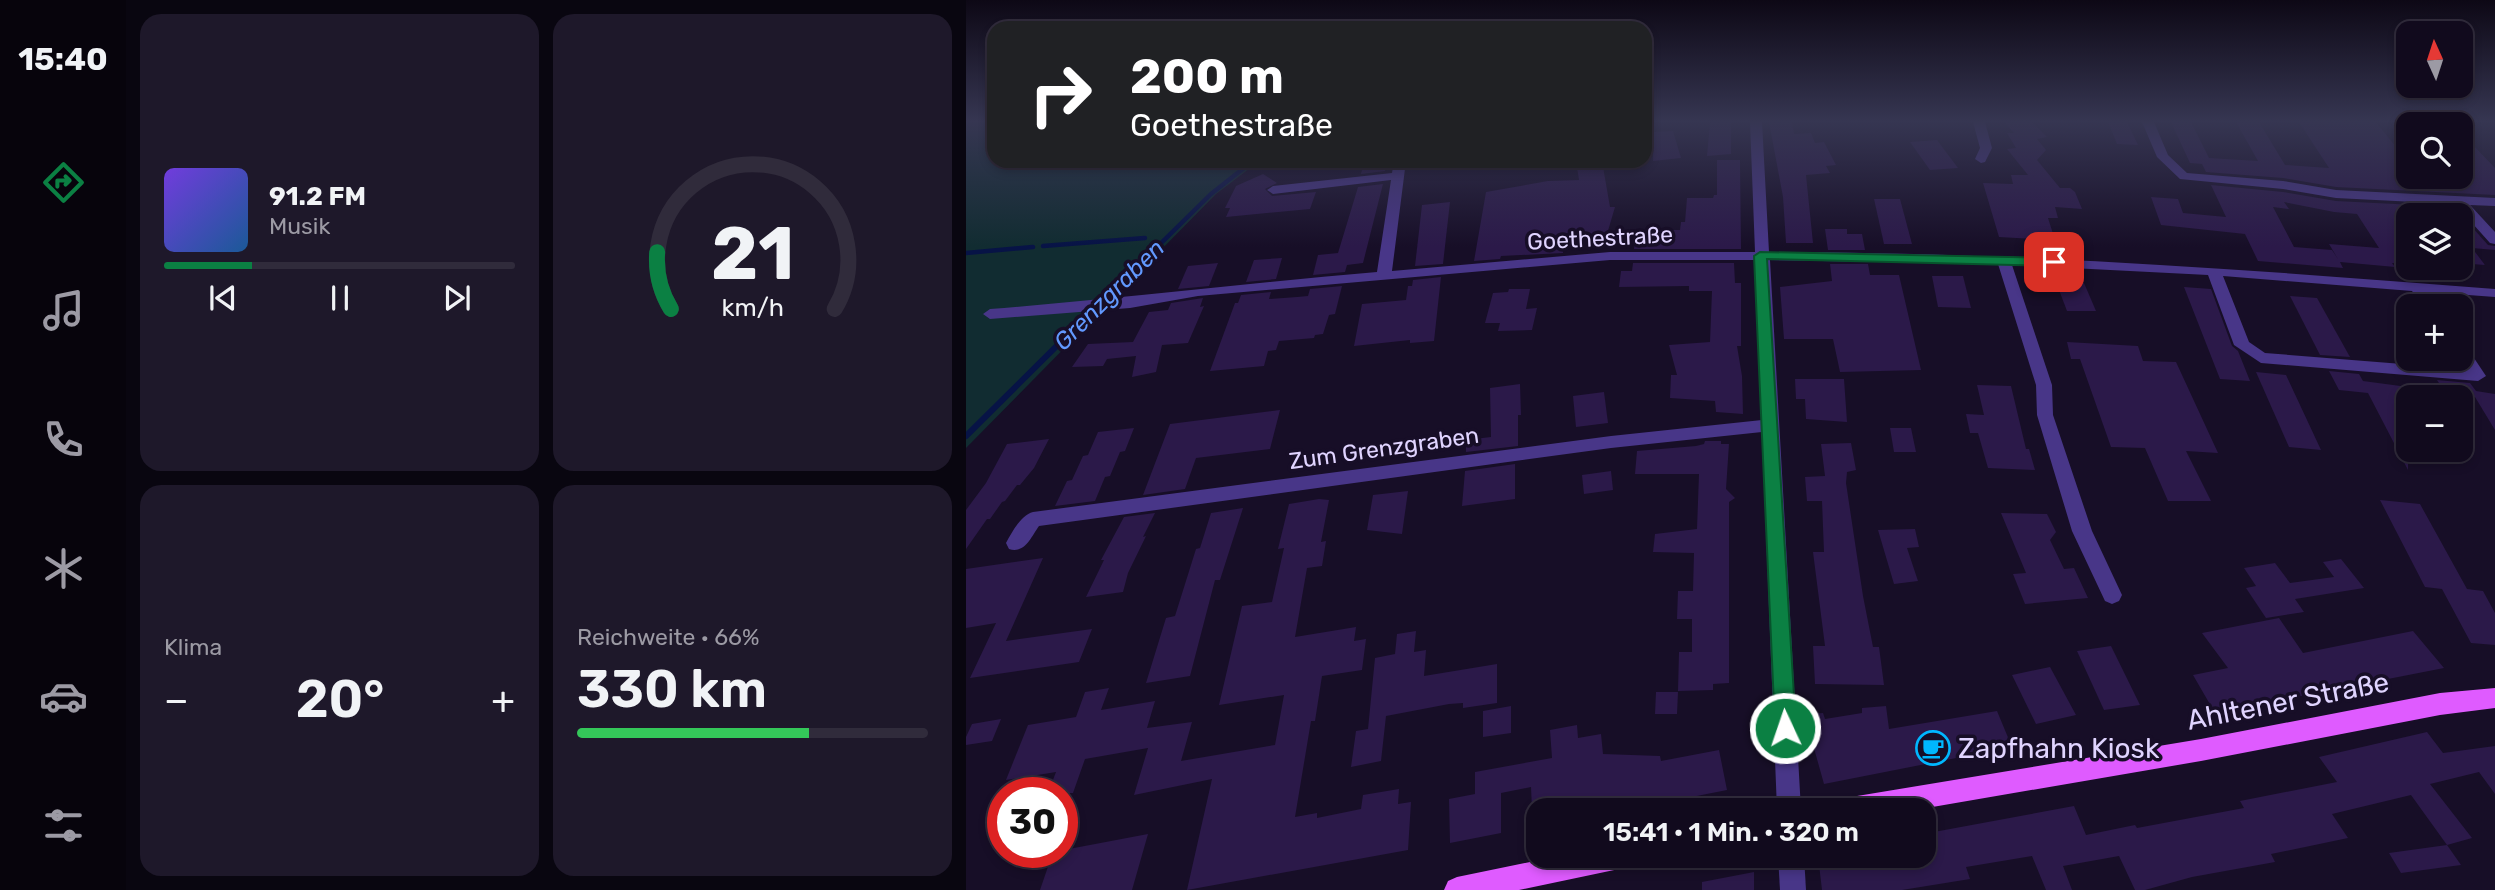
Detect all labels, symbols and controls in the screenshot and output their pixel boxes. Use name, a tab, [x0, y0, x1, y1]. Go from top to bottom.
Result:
north arrow	[2396, 21, 2473, 98]
map controls	[2396, 21, 2473, 462]
text: 15:40	[18, 40, 108, 78]
text: 200 m	[1130, 47, 1284, 105]
icon: right	[1015, 49, 1106, 140]
text: Goethestraße	[1130, 106, 1333, 144]
button: search	[2396, 112, 2473, 189]
icon: directions	[39, 158, 88, 207]
text: 91.2 FM	[269, 181, 366, 212]
button: layers	[2396, 203, 2473, 280]
text: 21	[711, 211, 794, 297]
text: Musik	[269, 212, 330, 240]
street label: Goethestraße	[1526, 220, 1674, 256]
pin	[2024, 232, 2084, 292]
water label: Grenzgraben	[1048, 234, 1170, 356]
icon: arrive	[2035, 243, 2073, 281]
icon: previous	[204, 279, 242, 317]
icon: pause	[321, 279, 359, 317]
icon: next	[438, 279, 476, 317]
icon: music	[39, 286, 88, 335]
text: km/h	[721, 293, 784, 322]
button: +	[2396, 294, 2473, 371]
button: −	[2396, 385, 2473, 462]
icon: phone	[39, 415, 88, 464]
street label: Zum Grenzgraben	[1287, 421, 1481, 475]
icon: climate	[39, 544, 88, 593]
text: Reichweite · 66%	[577, 623, 759, 651]
text: Klima	[164, 633, 222, 661]
text: 330 km	[577, 658, 767, 720]
street label: Ahltener Straße	[2184, 665, 2392, 737]
text: 20°	[296, 668, 384, 730]
icon: car	[39, 672, 88, 721]
text: −	[164, 677, 189, 723]
text: +	[491, 677, 515, 723]
position arrow	[1748, 691, 1822, 765]
cafe icon: Zapfhahn Kiosk	[1914, 729, 1952, 767]
place label: Zapfhahn Kiosk	[1958, 732, 2160, 765]
speed limit sign: 30	[987, 777, 1078, 868]
icon: filters	[39, 801, 88, 850]
text: 15:41 · 1 Min. · 320 m	[1603, 817, 1859, 848]

